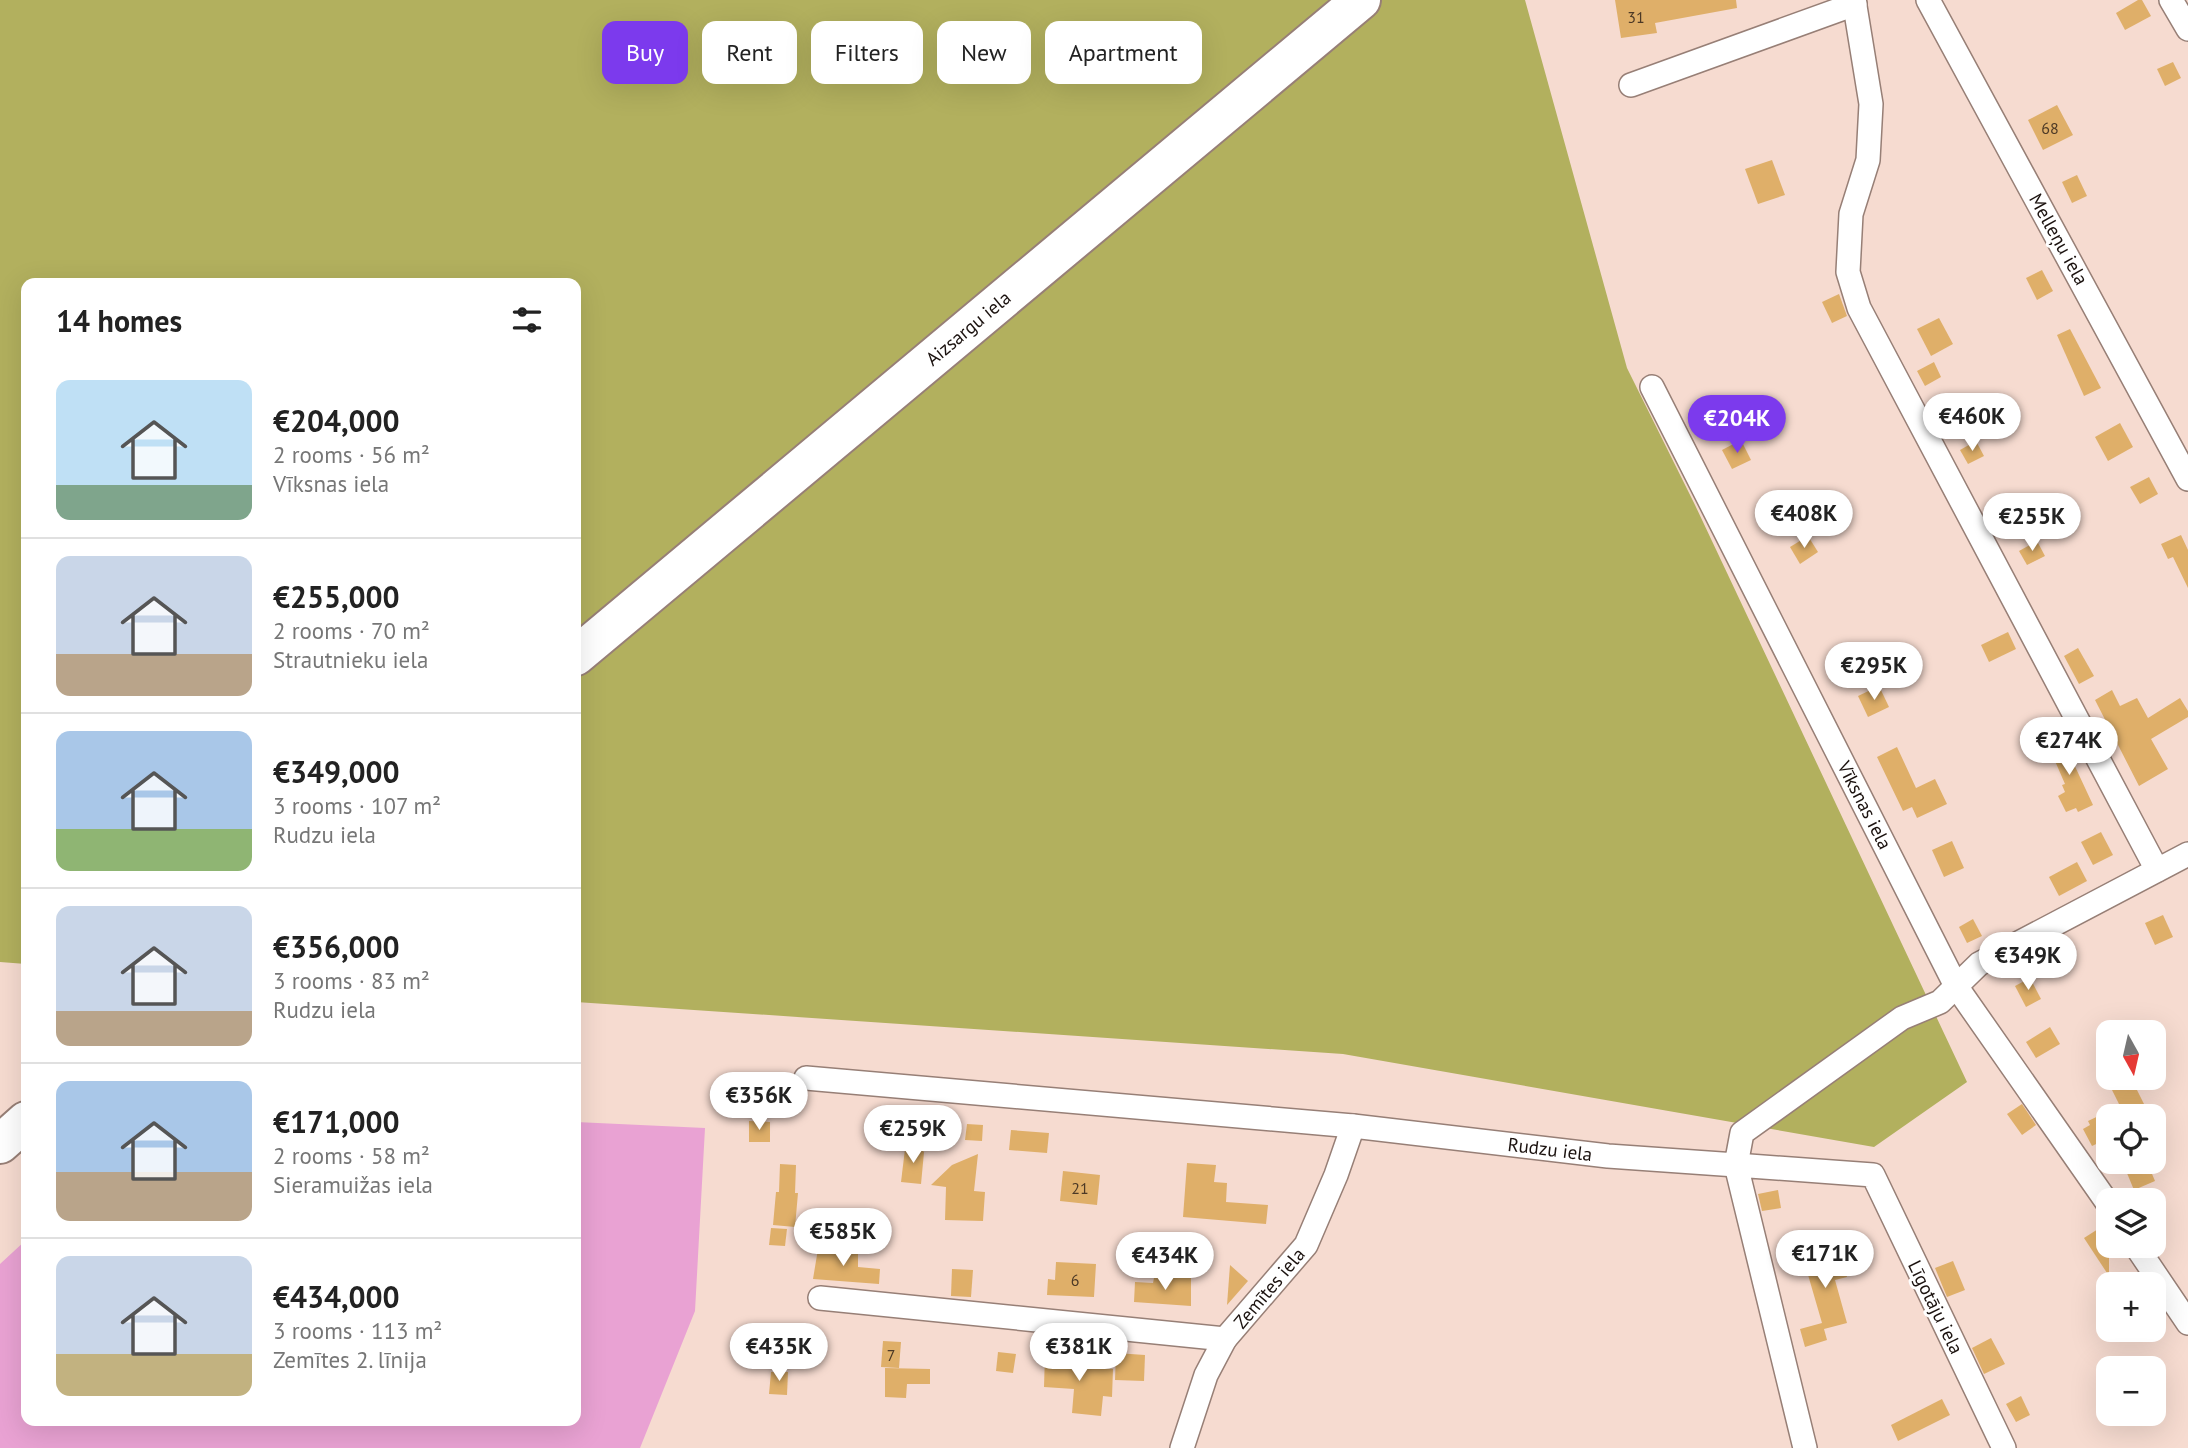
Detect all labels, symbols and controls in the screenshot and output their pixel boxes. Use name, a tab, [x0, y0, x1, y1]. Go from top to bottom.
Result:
house number: 31	[1627, 7, 1645, 27]
chip: Buy	[602, 21, 688, 84]
chip: Rent	[702, 21, 797, 84]
chip: Filters	[811, 21, 923, 84]
chip: New	[937, 21, 1031, 84]
chip: Apartment	[1045, 21, 1202, 84]
house number: 68	[2041, 118, 2059, 138]
street label: Melleņu iela	[2024, 189, 2094, 289]
street label: Aizsargu iela	[921, 285, 1015, 371]
text: 14 homes	[56, 301, 182, 340]
icon: filters	[508, 301, 546, 339]
pin: €460K	[1923, 393, 2021, 453]
pin: €204K	[1688, 396, 1786, 455]
text: €204,000	[273, 401, 400, 440]
text: €460K	[1939, 401, 2005, 430]
text: €204K	[1704, 403, 1770, 432]
icon: home	[112, 408, 196, 492]
text: 2 rooms · 56 m²	[273, 440, 430, 469]
text: Vīksnas iela	[273, 469, 389, 498]
pin: €408K	[1755, 490, 1853, 550]
pin: €255K	[1983, 494, 2081, 553]
text: €408K	[1771, 498, 1837, 527]
text: €255K	[1999, 501, 2065, 530]
text: €255,000	[273, 577, 400, 616]
icon: home	[112, 584, 196, 668]
text: 2 rooms · 70 m²	[273, 616, 430, 645]
pin: €295K	[1825, 642, 1923, 702]
text: Strautnieku iela	[273, 645, 428, 674]
text: €295K	[1841, 650, 1907, 679]
pin: €274K	[2020, 718, 2118, 777]
text: €274K	[2036, 725, 2102, 754]
text: €349,000	[273, 752, 400, 791]
street label: Vīksnas iela	[1832, 756, 1897, 853]
icon: home	[112, 759, 196, 843]
text: 3 rooms · 107 m²	[273, 791, 441, 820]
text: Rudzu iela	[273, 820, 376, 849]
text: €356,000	[273, 927, 400, 966]
pin: €349K	[1979, 932, 2077, 992]
icon: home	[112, 934, 196, 1018]
text: €349K	[1995, 940, 2061, 969]
text: 3 rooms · 83 m²	[273, 966, 430, 995]
text: Rudzu iela	[273, 995, 376, 1024]
north arrow	[2096, 1020, 2166, 1090]
map controls	[2096, 1020, 2166, 1426]
pin: €356K	[710, 1072, 808, 1132]
text: €356K	[726, 1080, 792, 1109]
text: €171,000	[273, 1102, 400, 1141]
button: locate	[2096, 1104, 2166, 1174]
pin: €259K	[864, 1106, 962, 1165]
icon: home	[112, 1109, 196, 1193]
text: €259K	[880, 1113, 946, 1142]
street label: Rudzu iela	[1506, 1132, 1594, 1166]
text: 2 rooms · 58 m²	[273, 1141, 430, 1170]
text: Sieramuižas iela	[273, 1170, 433, 1199]
house number: 21	[1071, 1178, 1089, 1198]
button: layers	[2096, 1188, 2166, 1258]
pin: €585K	[794, 1208, 892, 1268]
text: €585K	[810, 1216, 876, 1245]
pin: €171K	[1776, 1230, 1874, 1290]
pin: €434K	[1116, 1232, 1214, 1292]
text: €171K	[1792, 1238, 1858, 1267]
text: €434K	[1132, 1240, 1198, 1269]
street label: Zemītes iela	[1228, 1243, 1310, 1333]
street label: Līgotāju iela	[1903, 1256, 1969, 1358]
house number: 6	[1071, 1270, 1079, 1290]
button: +	[2096, 1272, 2166, 1342]
text: €434,000	[273, 1277, 400, 1316]
icon: home	[112, 1284, 196, 1368]
text: 3 rooms · 113 m²	[273, 1316, 442, 1345]
pin: €435K	[730, 1324, 828, 1383]
pin: €381K	[1030, 1324, 1128, 1383]
text: €435K	[746, 1331, 812, 1360]
text: €381K	[1046, 1331, 1112, 1360]
text: Zemītes 2. līnija	[273, 1345, 427, 1374]
house number: 7	[887, 1345, 895, 1365]
button: −	[2096, 1356, 2166, 1426]

